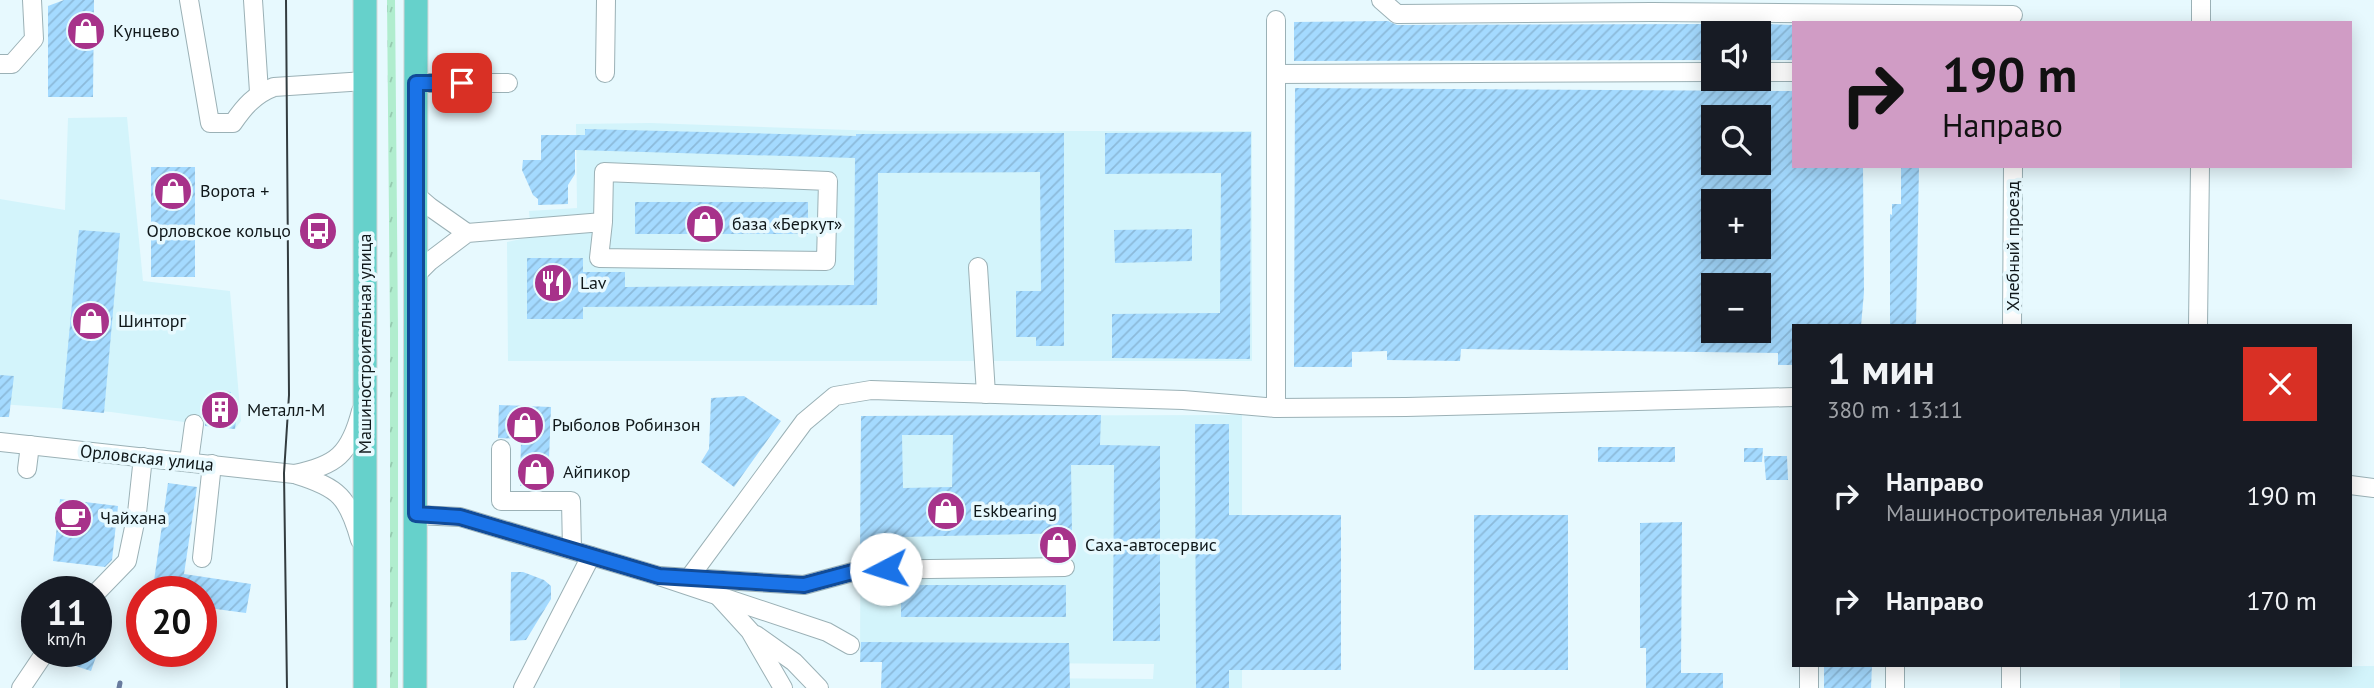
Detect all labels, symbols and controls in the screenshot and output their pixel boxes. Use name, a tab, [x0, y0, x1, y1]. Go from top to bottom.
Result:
shop icon: Кунцево	[65, 10, 107, 52]
place label: Кунцево	[113, 19, 180, 42]
map controls	[1701, 21, 1771, 343]
button: sound	[1701, 21, 1771, 91]
text: 190 m	[1942, 42, 2077, 106]
icon: right	[1827, 49, 1918, 140]
pin	[432, 53, 492, 113]
icon: arrive	[443, 64, 481, 102]
text: Направо	[1942, 104, 2063, 146]
button: search	[1701, 105, 1771, 175]
shop icon: Ворота +	[152, 170, 194, 212]
place label: Ворота +	[200, 179, 269, 202]
street label: Хлебный проезд	[2001, 180, 2024, 311]
button: +	[1701, 189, 1771, 259]
shop icon: база «Беркут»	[684, 203, 726, 245]
bus stop icon: Орловское кольцо	[297, 210, 339, 252]
place label: база «Беркут»	[732, 212, 842, 235]
place label: Орловское кольцо	[146, 219, 291, 242]
street label: Машиностроительная улица	[353, 234, 376, 454]
restaurant icon: Lav	[532, 262, 574, 304]
place label: Lav	[580, 271, 607, 294]
button: −	[1701, 273, 1771, 343]
shop icon: Шинторг	[70, 300, 112, 342]
place label: Шинторг	[118, 309, 187, 332]
text: 1 мин	[1827, 341, 1935, 396]
button: close	[2243, 347, 2317, 421]
building icon: Металл-М	[199, 389, 241, 431]
text: 380 m · 13:11	[1827, 395, 1963, 424]
place label: Металл-М	[247, 398, 325, 421]
shop icon: Рыболов Робинзон	[504, 404, 546, 446]
place label: Рыболов Робинзон	[552, 413, 701, 436]
street label: Орловская улица	[79, 439, 215, 476]
shop icon: Айпикор	[515, 451, 557, 493]
place label: Айпикор	[563, 460, 631, 483]
text: Направо	[1886, 465, 1984, 498]
icon: right	[1827, 477, 1865, 515]
text: 190 m	[2246, 479, 2317, 512]
shop icon: Eskbearing	[925, 490, 967, 532]
cafe icon: Чайхана	[52, 497, 94, 539]
text: Машиностроительная улица	[1886, 498, 2168, 527]
place label: Eskbearing	[973, 499, 1057, 522]
place label: Чайхана	[100, 506, 167, 529]
shop icon: Саха-автосервис	[1037, 524, 1079, 566]
position arrow	[849, 532, 923, 606]
place label: Саха-автосервис	[1085, 533, 1217, 556]
speed limit sign: 20	[126, 576, 217, 667]
icon: right	[1827, 582, 1865, 620]
text: Направо	[1886, 584, 1984, 617]
text: 170 m	[2246, 584, 2317, 617]
text: 11	[47, 589, 86, 635]
text: km/h	[47, 627, 86, 650]

